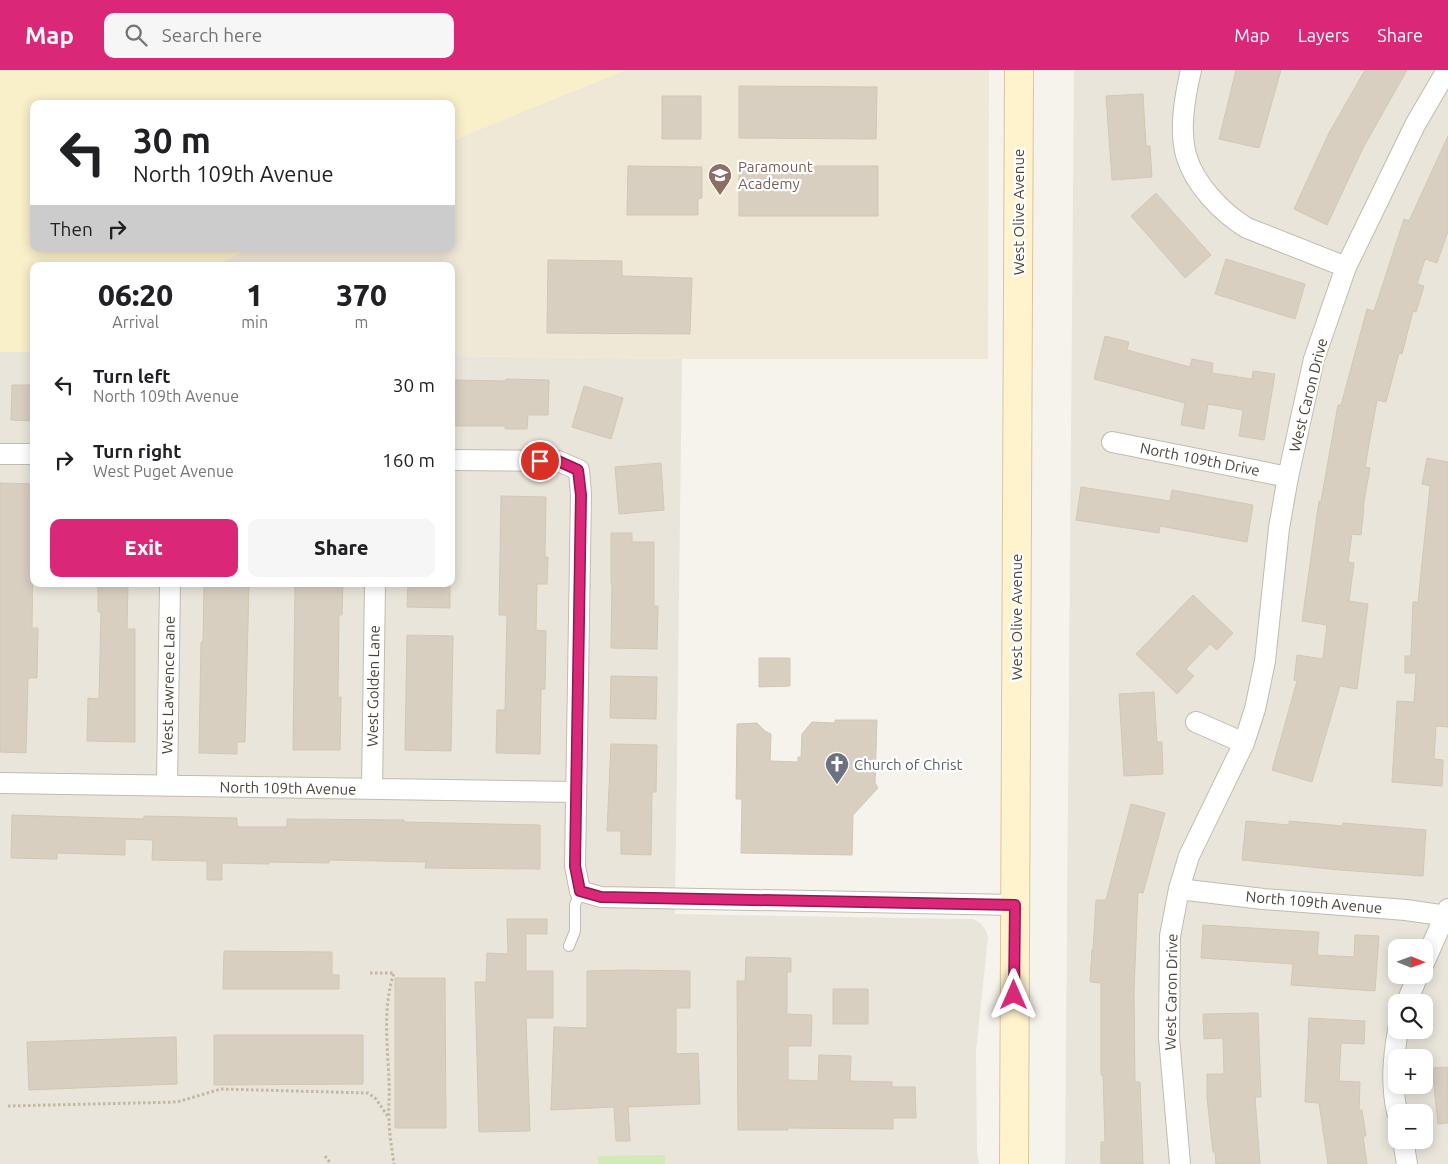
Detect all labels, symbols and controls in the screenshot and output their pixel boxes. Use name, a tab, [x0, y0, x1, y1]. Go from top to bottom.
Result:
search box	[104, 13, 454, 58]
icon: search	[122, 21, 150, 49]
text: Map	[25, 22, 74, 49]
text: Search here	[162, 24, 262, 46]
text: Map	[1234, 25, 1270, 45]
text: Layers	[1298, 25, 1349, 45]
text: Share	[1377, 25, 1423, 45]
icon: left	[50, 120, 115, 185]
text: 30 m	[133, 120, 211, 160]
street label: West Olive Avenue	[1010, 149, 1027, 275]
place label: Paramount Academy	[738, 158, 813, 192]
text: North 109th Avenue	[133, 161, 334, 186]
school or university icon: Paramount Academy	[707, 162, 733, 196]
icon: right	[103, 215, 131, 243]
text: Then	[50, 218, 93, 240]
text: 06:20	[98, 278, 173, 312]
text: 1	[246, 278, 263, 312]
text: 370	[336, 278, 387, 312]
text: Arrival	[112, 313, 159, 331]
text: min	[241, 313, 268, 331]
text: m	[355, 313, 368, 331]
street label: West Caron Drive	[1286, 336, 1330, 454]
text: Turn left	[93, 365, 171, 387]
icon: left	[50, 371, 78, 399]
text: 30 m	[393, 374, 435, 396]
text: North 109th Avenue	[93, 387, 239, 405]
street label: North 109th Drive	[1139, 439, 1261, 479]
text: Turn right	[93, 440, 181, 462]
pin	[519, 440, 561, 482]
icon: right	[50, 446, 78, 474]
icon: arrive	[526, 447, 554, 475]
text: 160 m	[382, 449, 435, 471]
text: West Puget Avenue	[93, 462, 234, 480]
button: Exit	[50, 519, 238, 577]
button: Share	[248, 519, 435, 577]
street label: West Olive Avenue	[1008, 554, 1025, 680]
street label: West Lawrence Lane	[158, 616, 178, 754]
street label: West Golden Lane	[363, 625, 383, 747]
church icon: Church of Christ	[824, 751, 850, 785]
place label: Church of Christ	[854, 756, 962, 773]
street label: North 109th Avenue	[219, 778, 357, 798]
street label: North 109th Avenue	[1245, 888, 1383, 916]
street label: West Caron Drive	[1161, 934, 1181, 1050]
north arrow	[1388, 939, 1432, 984]
map controls	[1388, 939, 1433, 1149]
position arrow	[987, 968, 1039, 1020]
button: search	[1388, 994, 1433, 1039]
button: +	[1388, 1049, 1433, 1094]
button: −	[1388, 1104, 1433, 1149]

